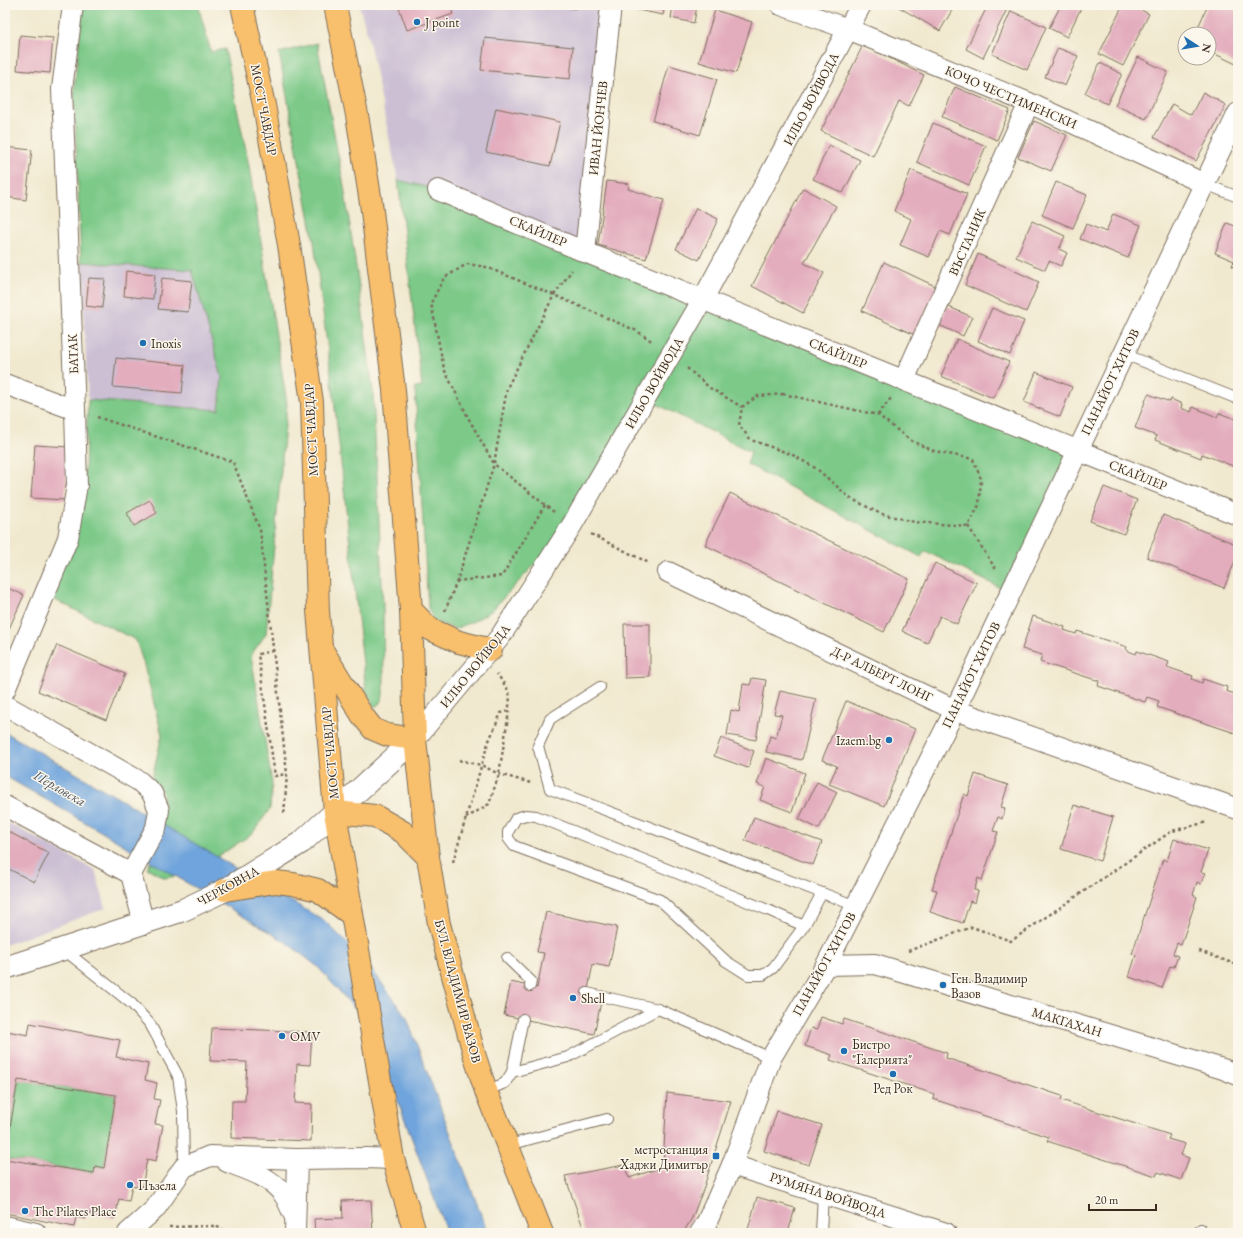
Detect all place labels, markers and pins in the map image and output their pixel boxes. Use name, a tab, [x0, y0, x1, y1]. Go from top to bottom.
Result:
place label: J point	[424, 14, 459, 31]
marker: J point	[412, 17, 422, 27]
place label: Inoxis	[151, 335, 181, 352]
marker: Inoxis	[138, 338, 148, 348]
place label: Izaem.bg	[836, 732, 881, 749]
marker: Izaem.bg	[884, 735, 894, 745]
place label: Ген. Владимир Вазов	[951, 970, 1028, 1002]
marker: Ген. Владимир Вазов	[938, 980, 948, 990]
place label: Shell	[581, 990, 605, 1007]
marker: Shell	[568, 993, 578, 1003]
place label: OMV	[290, 1028, 321, 1045]
marker: OMV	[277, 1031, 287, 1041]
place label: Бистро "Галерията"	[852, 1036, 912, 1068]
marker: Бистро "Галерията"	[839, 1046, 849, 1056]
marker: Ред Рок	[888, 1069, 898, 1079]
place label: Ред Рок	[873, 1080, 913, 1097]
place label: метростанция Хаджи Димитър	[619, 1141, 708, 1173]
marker: метростанция Хаджи Димитър	[711, 1151, 721, 1161]
place label: Пъзела	[138, 1177, 177, 1194]
marker: Пъзела	[125, 1180, 135, 1190]
place label: The Pilates Place	[33, 1203, 116, 1220]
marker: The Pilates Place	[20, 1206, 30, 1216]

